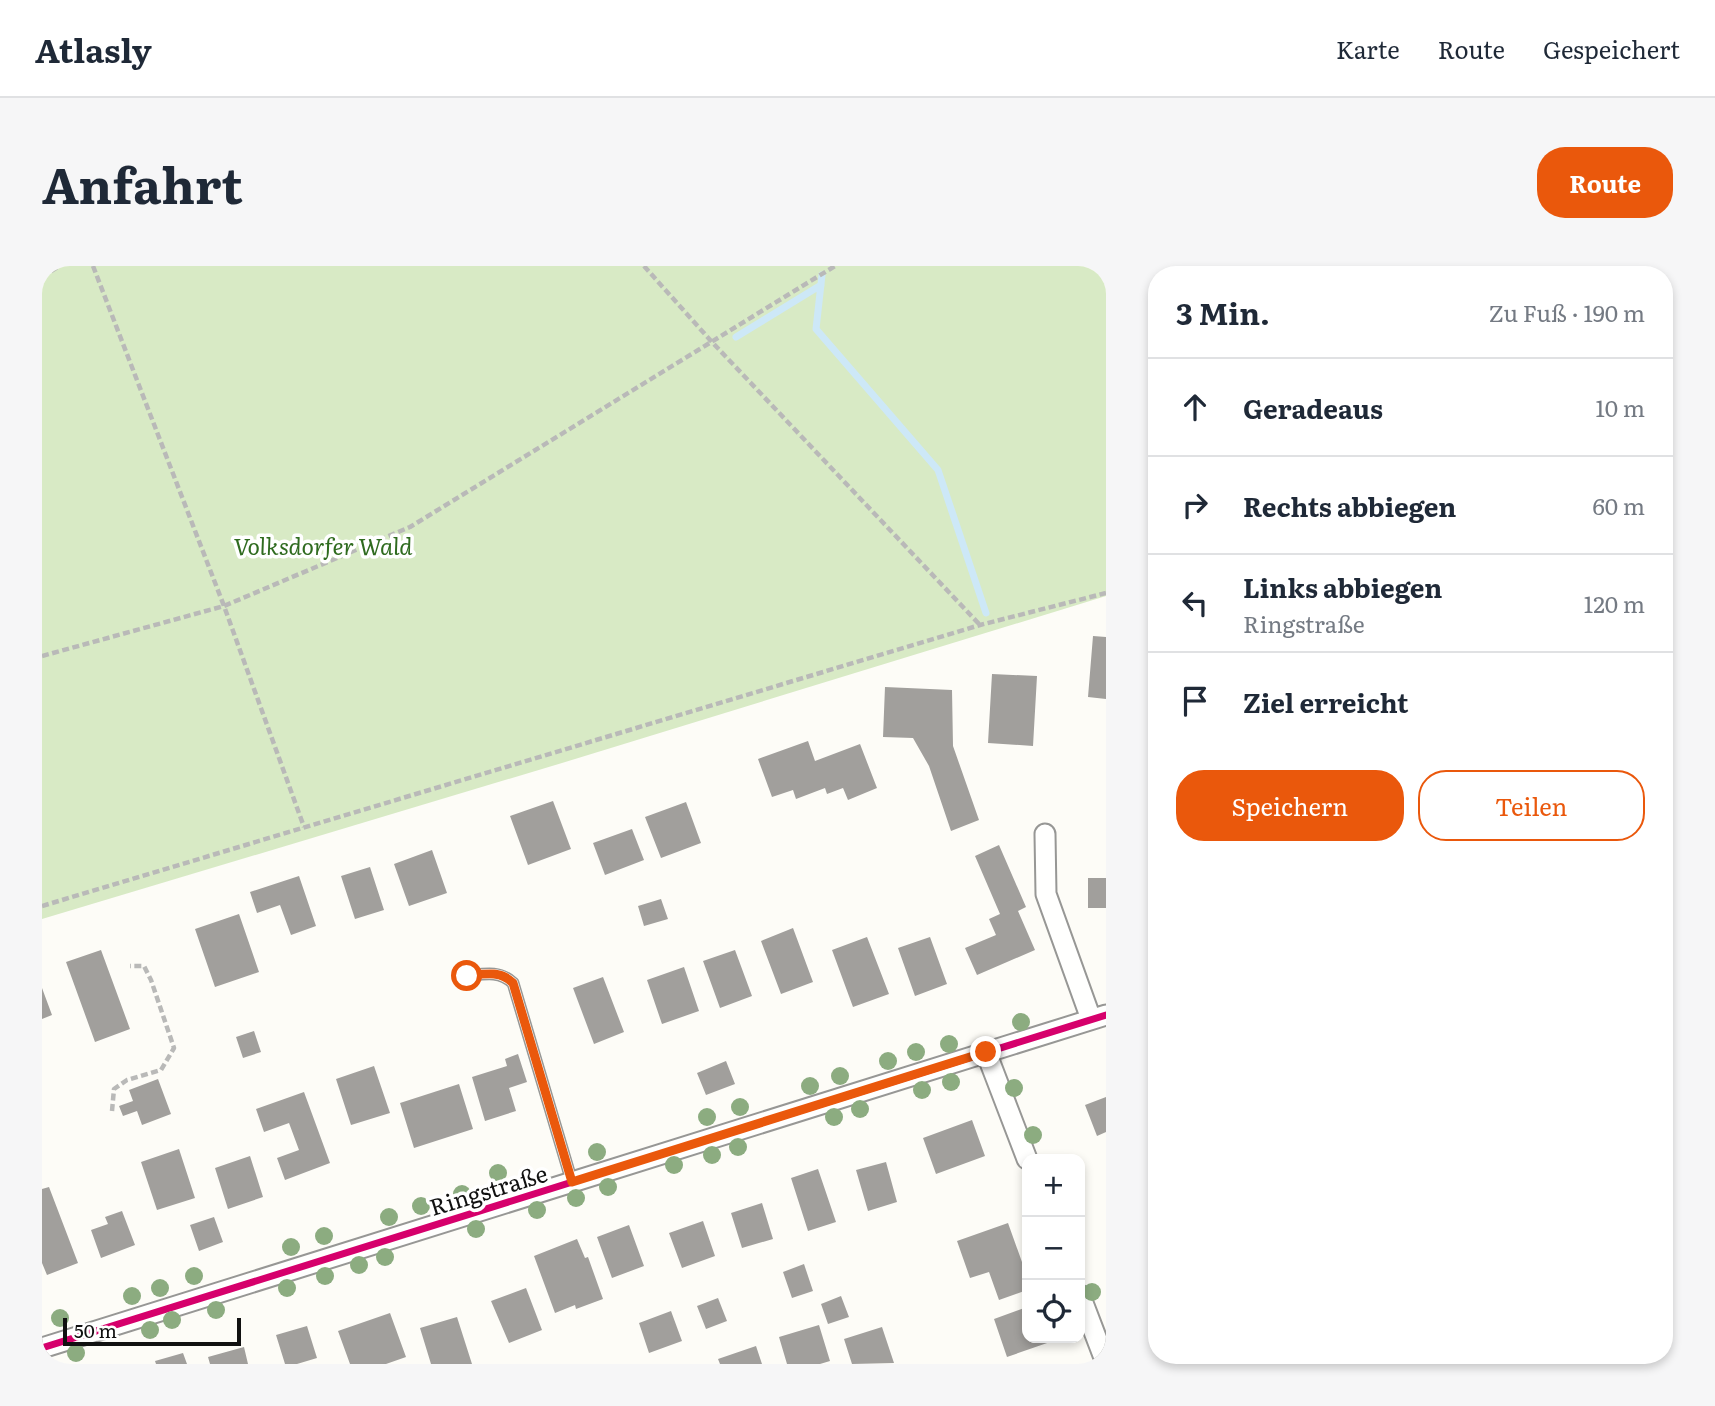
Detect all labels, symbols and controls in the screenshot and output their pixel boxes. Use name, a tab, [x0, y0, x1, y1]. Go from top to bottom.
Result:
text: Atlasly	[35, 24, 152, 73]
text: Karte	[1336, 31, 1400, 66]
text: Route	[1438, 31, 1505, 66]
text: Gespeichert	[1543, 31, 1680, 66]
text: Anfahrt	[42, 146, 243, 219]
button: Route	[1537, 147, 1673, 218]
text: 3 Min.	[1176, 290, 1270, 334]
text: Zu Fuß · 190 m	[1489, 295, 1645, 329]
icon: ahead	[1176, 388, 1214, 426]
text: Geradeaus	[1243, 388, 1383, 427]
text: 10 m	[1595, 390, 1645, 424]
icon: right	[1176, 486, 1214, 524]
text: Rechts abbiegen	[1243, 486, 1456, 525]
text: 60 m	[1592, 488, 1645, 522]
park label: Volksdorfer Wald	[234, 528, 413, 562]
text: Links abbiegen	[1243, 567, 1442, 606]
icon: left	[1176, 584, 1214, 622]
text: 120 m	[1584, 586, 1645, 620]
text: Ringstraße	[1243, 606, 1365, 640]
icon: arrive	[1176, 682, 1214, 720]
text: Ziel erreicht	[1243, 682, 1408, 721]
button: Speichern	[1176, 770, 1404, 841]
button: Teilen	[1418, 770, 1645, 841]
route start	[451, 960, 482, 991]
route end	[970, 1036, 1001, 1067]
map controls	[1022, 1154, 1085, 1343]
button: +	[1022, 1154, 1085, 1217]
street label: Ringstraße	[425, 1155, 551, 1223]
button: −	[1022, 1217, 1085, 1280]
button: locate	[1022, 1280, 1085, 1343]
scale bar	[63, 1315, 242, 1347]
text: 50 m	[74, 1316, 117, 1344]

